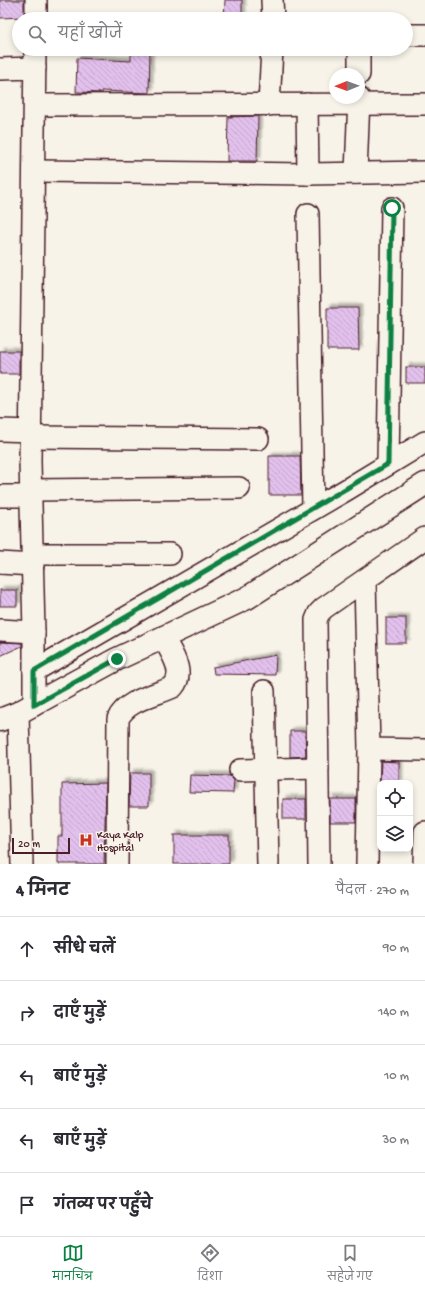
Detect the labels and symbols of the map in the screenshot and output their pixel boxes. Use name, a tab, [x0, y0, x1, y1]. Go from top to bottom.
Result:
north arrow	[329, 68, 365, 104]
route start	[383, 199, 401, 217]
route end	[108, 650, 126, 668]
place label: Kaya Kalp Hospital	[97, 830, 144, 855]
hospital icon: Kaya Kalp Hospital	[78, 832, 94, 848]
scale bar	[12, 836, 70, 855]

